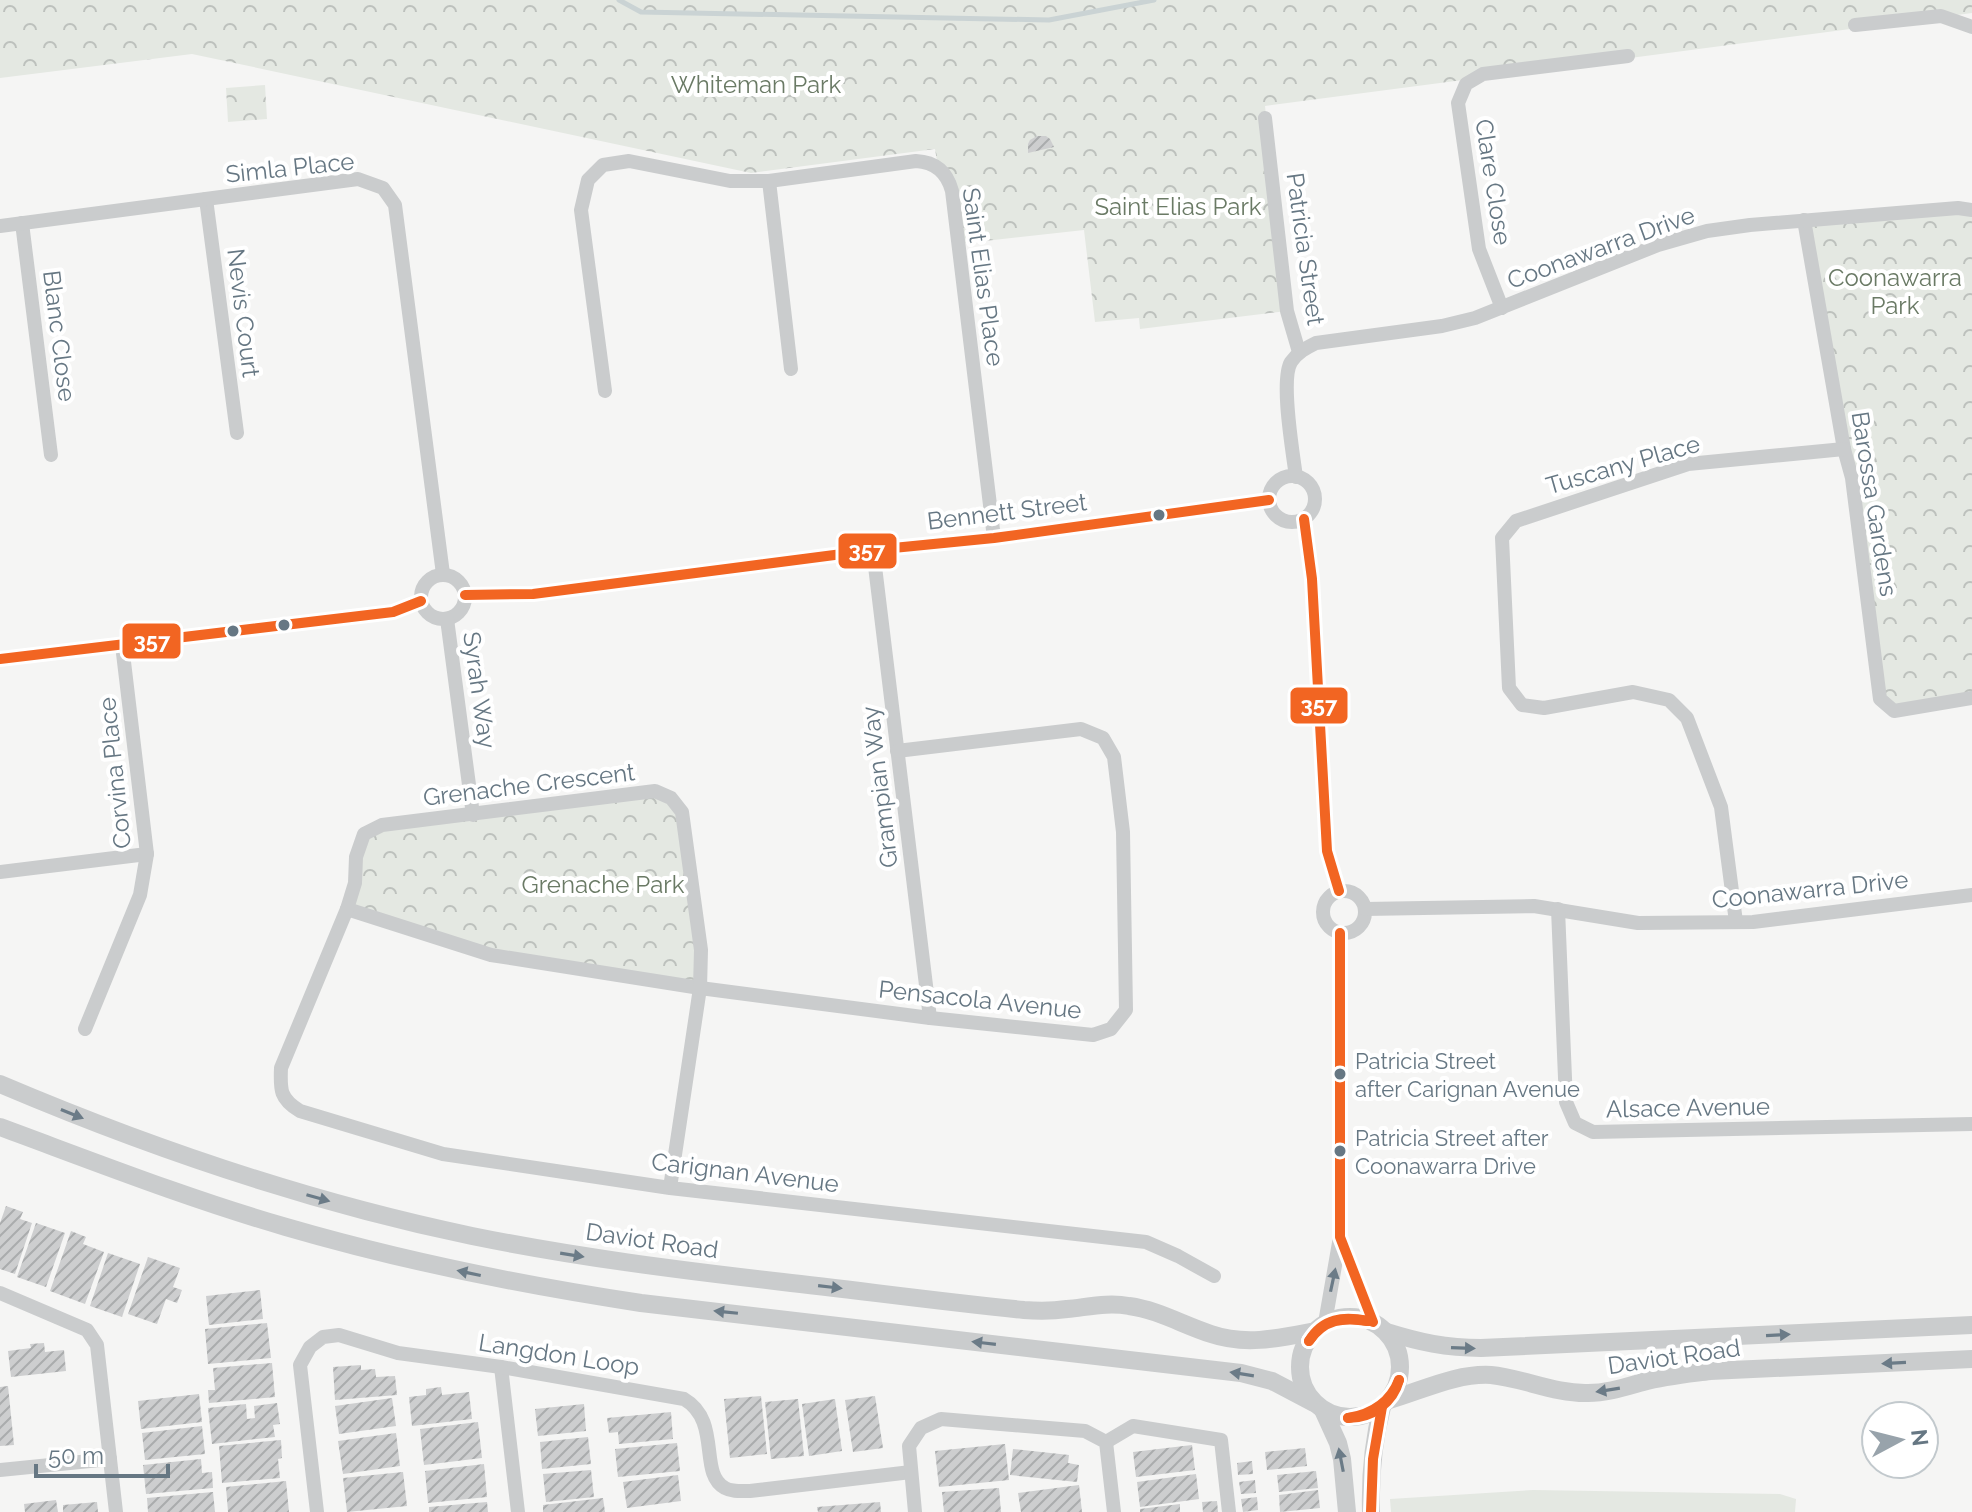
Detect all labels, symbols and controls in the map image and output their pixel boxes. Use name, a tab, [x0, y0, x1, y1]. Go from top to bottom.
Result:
park label: Whiteman Park	[671, 70, 842, 99]
street label: Clare Close	[1469, 117, 1518, 247]
street label: Simla Place	[224, 146, 356, 189]
street label: Patricia Street	[1280, 171, 1331, 327]
street label: Saint Elias Place	[957, 186, 1010, 368]
park label: Saint Elias Park	[1094, 192, 1262, 221]
street label: Coonawarra Drive	[1503, 200, 1698, 295]
street label: Nevis Court	[221, 247, 266, 379]
park label: Coonawarra Park	[1828, 263, 1962, 320]
street label: Blanc Close	[37, 269, 82, 403]
street label: Barossa Gardens	[1846, 409, 1903, 598]
street label: Tuscany Place	[1543, 429, 1703, 500]
street label: Bennett Street	[925, 487, 1088, 536]
unlabelled marker	[1151, 507, 1167, 523]
line badge: 357	[837, 532, 898, 570]
text: 357	[849, 537, 886, 563]
unlabelled marker	[276, 617, 292, 633]
line badge: 357	[121, 622, 182, 660]
unlabelled marker	[225, 623, 241, 639]
text: 357	[134, 628, 171, 654]
street label: Syrah Way	[457, 630, 502, 750]
line badge: 357	[1289, 686, 1349, 725]
text: 357	[1301, 692, 1338, 718]
street label: Corvina Place	[92, 696, 137, 850]
street label: Grampian Way	[855, 705, 904, 870]
street label: Grenache Crescent	[421, 757, 636, 812]
street label: Coonawarra Drive	[1710, 865, 1910, 914]
park label: Grenache Park	[522, 870, 685, 899]
street label: Pensacola Avenue	[877, 974, 1083, 1025]
place label: Patricia Street after Carignan Avenue	[1355, 1048, 1580, 1102]
marker: Patricia Street after Carignan Avenue	[1332, 1066, 1348, 1082]
street label: Alsace Avenue	[1606, 1092, 1770, 1123]
one-way arrow	[60, 1108, 84, 1121]
place label: Patricia Street after Coonawarra Drive	[1355, 1125, 1549, 1179]
marker: Patricia Street after Coonawarra Drive	[1332, 1143, 1348, 1159]
street label: Carignan Avenue	[650, 1147, 840, 1198]
one-way arrow	[307, 1192, 331, 1205]
street label: Daviot Road	[584, 1217, 720, 1264]
one-way arrow	[559, 1249, 584, 1261]
one-way arrow	[456, 1266, 481, 1278]
one-way arrow	[1327, 1268, 1340, 1293]
one-way arrow	[817, 1281, 842, 1294]
one-way arrow	[713, 1306, 738, 1319]
street label: Langdon Loop	[477, 1327, 642, 1382]
one-way arrow	[1766, 1328, 1791, 1341]
street label: Daviot Road	[1606, 1333, 1742, 1380]
one-way arrow	[971, 1336, 996, 1349]
one-way arrow	[1451, 1342, 1476, 1354]
one-way arrow	[1881, 1357, 1906, 1370]
one-way arrow	[1229, 1367, 1254, 1380]
one-way arrow	[1595, 1384, 1620, 1397]
north arrow	[1860, 1400, 1940, 1480]
scale bar	[36, 1428, 168, 1478]
text: N	[1906, 1428, 1934, 1447]
text: 50 m	[48, 1441, 104, 1470]
one-way arrow	[1334, 1447, 1346, 1472]

